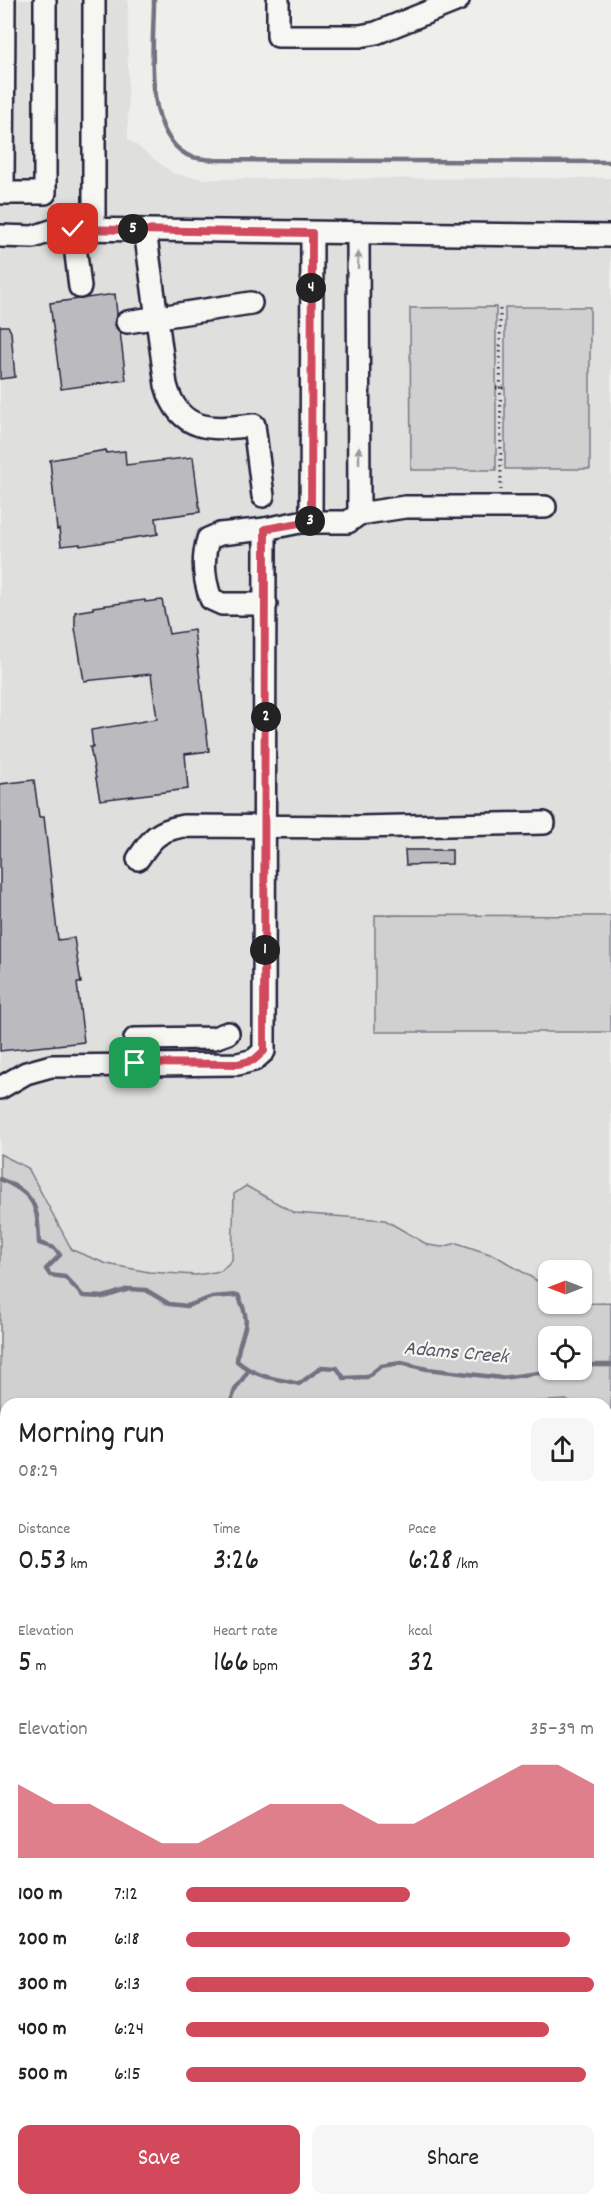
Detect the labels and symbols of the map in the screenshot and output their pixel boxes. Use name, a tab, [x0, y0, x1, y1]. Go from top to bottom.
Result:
pin	[47, 203, 98, 254]
pin: 5	[118, 214, 148, 244]
one-way arrow	[353, 251, 363, 270]
pin: 4	[296, 273, 326, 303]
one-way arrow	[354, 446, 364, 465]
pin: 3	[295, 506, 325, 536]
pin: 2	[251, 702, 281, 732]
pin: 1	[250, 935, 280, 965]
pin	[109, 1037, 160, 1088]
north arrow	[538, 1260, 592, 1314]
water label: Adams Creek	[403, 1335, 512, 1374]

